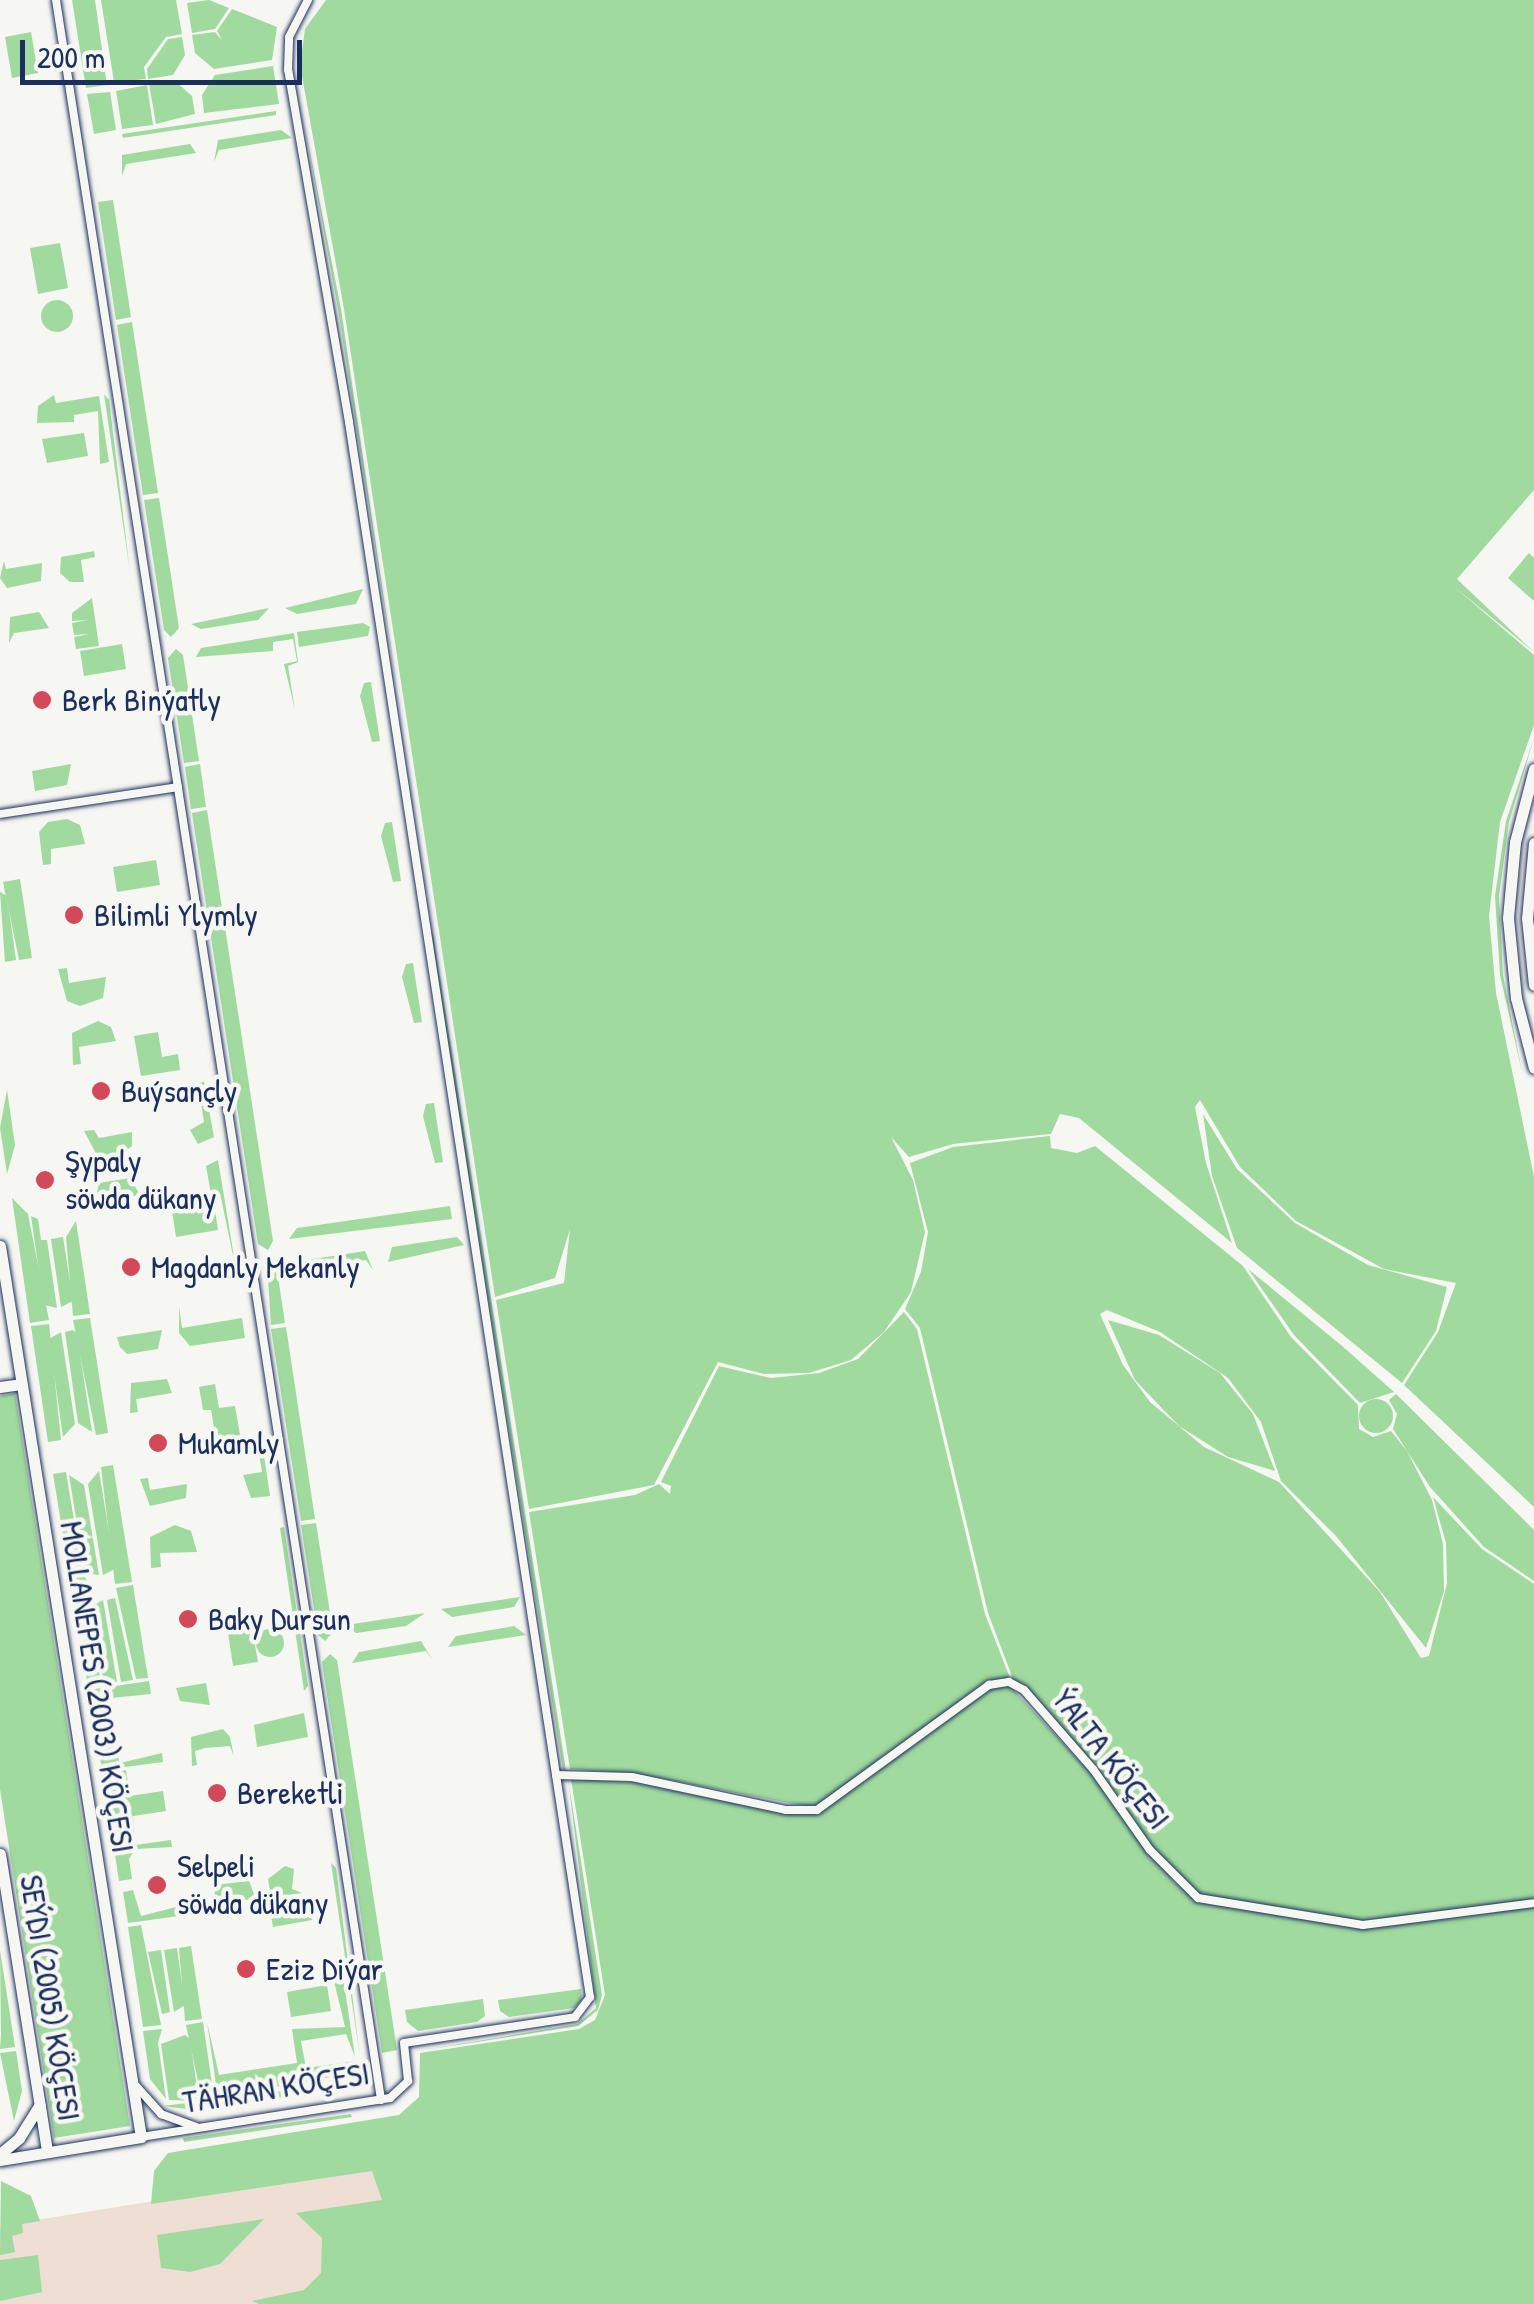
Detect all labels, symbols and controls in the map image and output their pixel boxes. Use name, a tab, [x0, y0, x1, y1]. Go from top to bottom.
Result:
scale bar	[25, 20, 308, 82]
text: 200 m	[37, 37, 105, 77]
place label: Berk Binýatly	[62, 681, 221, 719]
marker: Berk Binýatly	[31, 689, 53, 711]
place label: Bilimli Ylymly	[94, 896, 258, 934]
marker: Bilimli Ylymly	[63, 904, 85, 926]
place label: Buýsançly	[121, 1072, 237, 1110]
marker: Buýsançly	[90, 1080, 112, 1102]
place label: Şypaly söwda dükany	[65, 1143, 217, 1218]
marker: Şypaly söwda dükany	[34, 1169, 56, 1191]
place label: Magdanly Mekanly	[151, 1248, 360, 1286]
marker: Magdanly Mekanly	[120, 1256, 142, 1278]
place label: Mukamly	[178, 1424, 279, 1462]
marker: Mukamly	[147, 1432, 169, 1454]
street label: MOLLANEPES (2003) KÖÇESI	[52, 1519, 142, 1855]
place label: Baky Dursun	[208, 1600, 351, 1638]
marker: Baky Dursun	[177, 1608, 199, 1630]
street label: ÝALTA KÖÇESI	[1044, 1681, 1178, 1837]
place label: Bereketli	[237, 1774, 344, 1812]
marker: Bereketli	[206, 1782, 228, 1804]
place label: Selpeli söwda dükany	[177, 1848, 329, 1923]
street label: SEÝDI (2005) KÖÇESI	[12, 1872, 88, 2124]
marker: Selpeli söwda dükany	[146, 1874, 168, 1896]
place label: Eziz Diýar	[266, 1950, 383, 1988]
marker: Eziz Diýar	[235, 1958, 257, 1980]
street label: TÄHRAN KÖÇESI	[180, 2054, 372, 2122]

